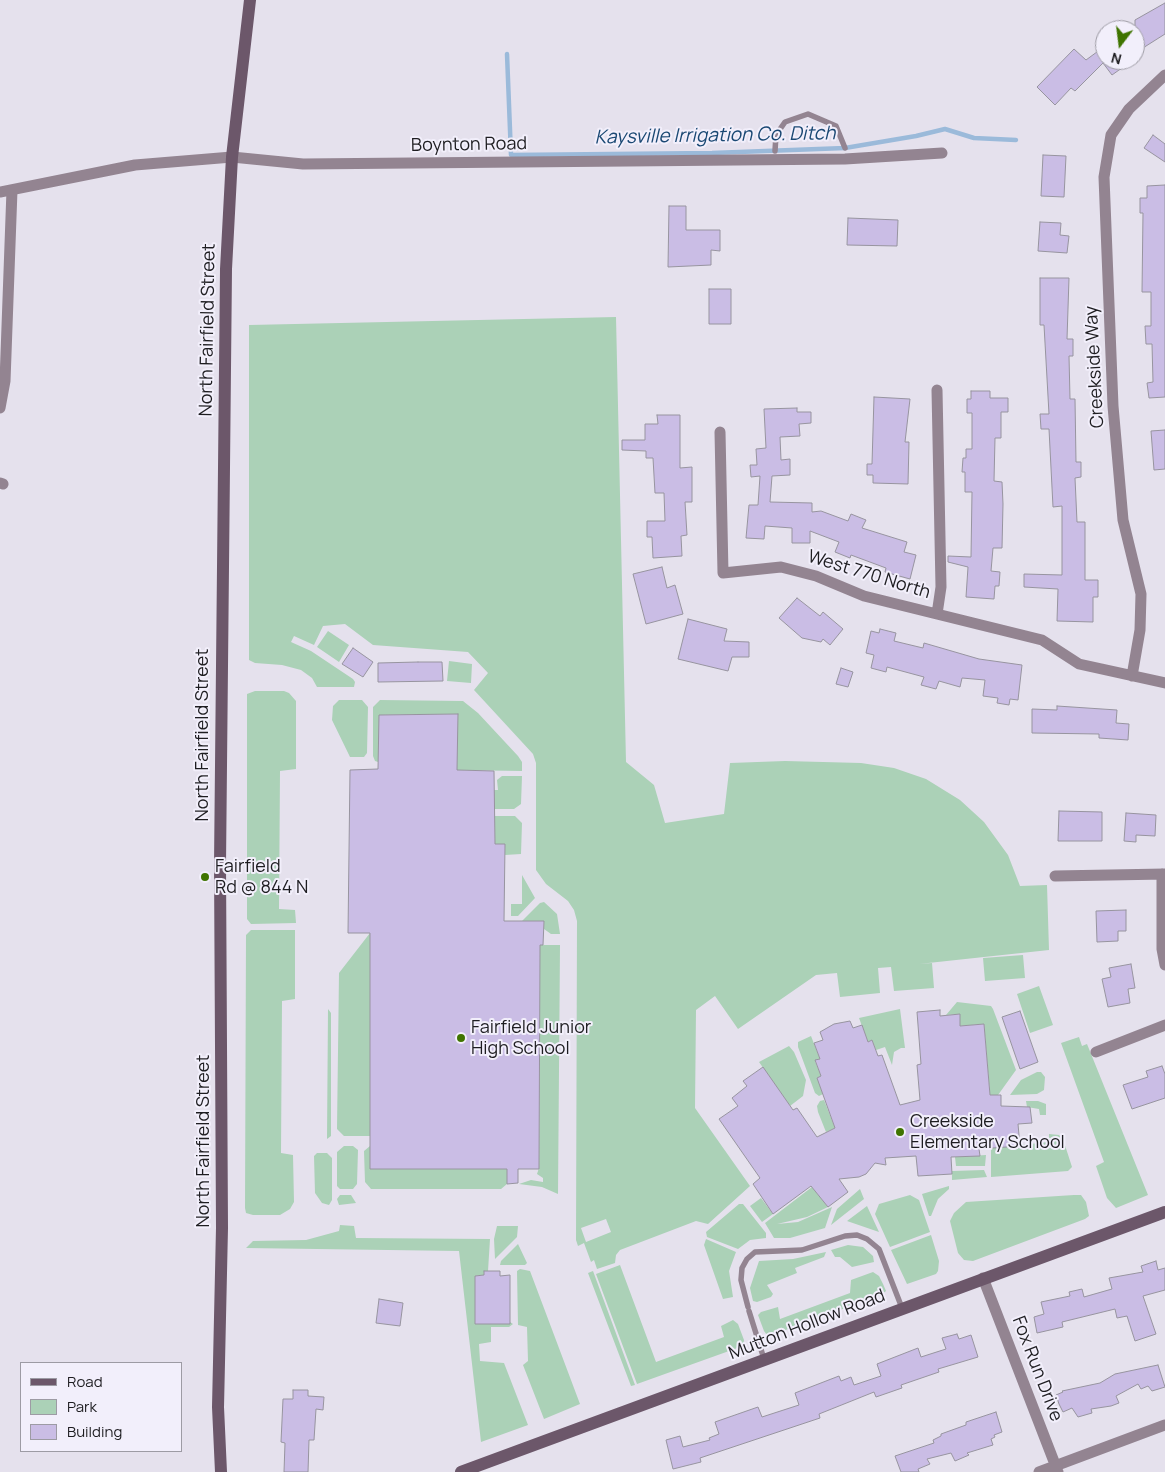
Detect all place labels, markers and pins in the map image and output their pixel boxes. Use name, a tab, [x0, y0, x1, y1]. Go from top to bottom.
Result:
place label: Fairfield Rd @ 844 N	[215, 856, 308, 899]
marker: Fairfield Rd @ 844 N	[199, 871, 211, 883]
place label: Fairfield Junior High School	[471, 1017, 591, 1060]
marker: Fairfield Junior High School	[455, 1032, 467, 1044]
place label: Creekside Elementary School	[910, 1111, 1065, 1154]
marker: Creekside Elementary School	[894, 1126, 906, 1138]

